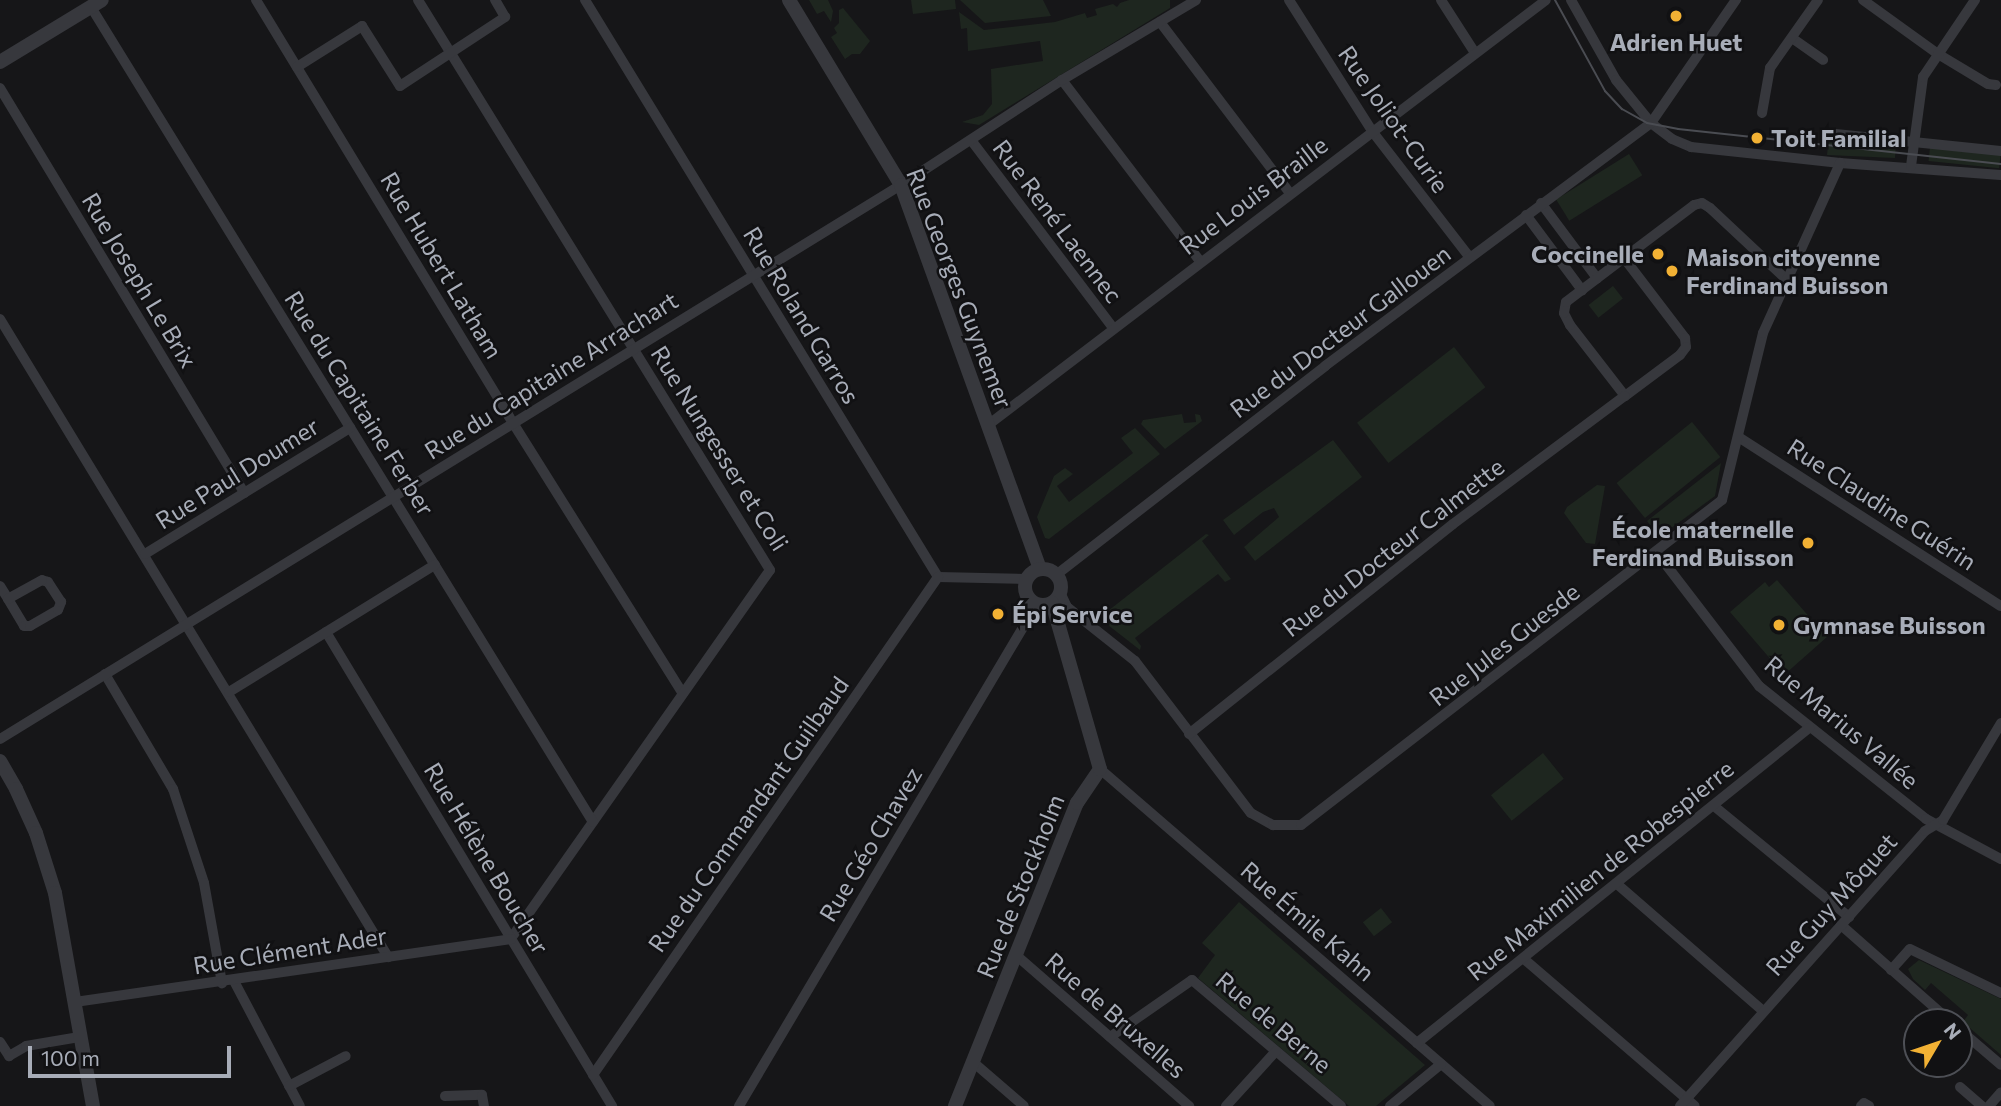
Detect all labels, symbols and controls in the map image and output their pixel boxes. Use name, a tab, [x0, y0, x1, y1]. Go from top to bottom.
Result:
marker: Adrien Huet	[1668, 8, 1684, 24]
place label: Adrien Huet	[1610, 28, 1742, 56]
street label: Rue Joliot-Curie	[1333, 40, 1455, 198]
place label: Toit Familial	[1771, 124, 1907, 152]
street label: Rue Louis Braille	[1173, 130, 1333, 260]
marker: Toit Familial	[1749, 130, 1765, 146]
street label: Rue René Laennec	[987, 134, 1129, 308]
street label: Rue Georges Guynemer	[901, 164, 1019, 412]
street label: Rue Hubert Latham	[375, 167, 509, 363]
street label: Rue Joseph Le Brix	[76, 187, 204, 373]
street label: Rue Roland Garros	[738, 221, 866, 409]
street label: Rue du Docteur Gallouen	[1224, 239, 1456, 423]
place label: Coccinelle	[1531, 240, 1644, 268]
place label: Maison citoyenne Ferdinand Buisson	[1686, 243, 1888, 299]
marker: Coccinelle	[1650, 246, 1666, 262]
marker: Maison citoyenne Ferdinand Buisson	[1664, 263, 1680, 279]
street label: Rue du Capitaine Ferber	[279, 285, 441, 521]
street label: Rue du Capitaine Arrachart	[419, 285, 683, 465]
street label: Rue Nungesser et Coli	[645, 340, 795, 556]
street label: Rue Paul Doumer	[150, 411, 324, 535]
street label: Rue Claudine Guérin	[1782, 432, 1982, 576]
street label: Rue du Docteur Calmette	[1277, 452, 1509, 642]
place label: École maternelle Ferdinand Buisson	[1592, 515, 1794, 571]
marker: École maternelle Ferdinand Buisson	[1800, 535, 1816, 551]
street label: Rue Jules Guesde	[1423, 577, 1585, 711]
place label: Épi Service	[1012, 600, 1133, 628]
marker: Épi Service	[990, 606, 1006, 622]
place label: Gymnase Buisson	[1793, 611, 1986, 639]
marker: Gymnase Buisson	[1771, 617, 1787, 633]
street label: Rue Marius Vallée	[1759, 649, 1925, 795]
street label: Rue du Commandant Guilbaud	[642, 671, 854, 957]
street label: Rue Maximilien de Robespierre	[1461, 754, 1739, 986]
street label: Rue Hélène Boucher	[418, 757, 556, 959]
street label: Rue Géo Chavez	[813, 762, 927, 926]
street label: Rue de Stockholm	[970, 790, 1070, 982]
street label: Rue Guy Môquet	[1760, 827, 1902, 981]
street label: Rue Émile Kahn	[1235, 855, 1381, 987]
street label: Rue Clément Ader	[191, 920, 389, 980]
street label: Rue de Bruxelles	[1040, 946, 1192, 1084]
street label: Rue de Berne	[1210, 965, 1338, 1079]
north arrow	[1903, 1008, 1973, 1078]
text: N	[1940, 1018, 1967, 1044]
scale bar	[32, 1032, 234, 1076]
text: 100 m	[41, 1045, 100, 1070]

